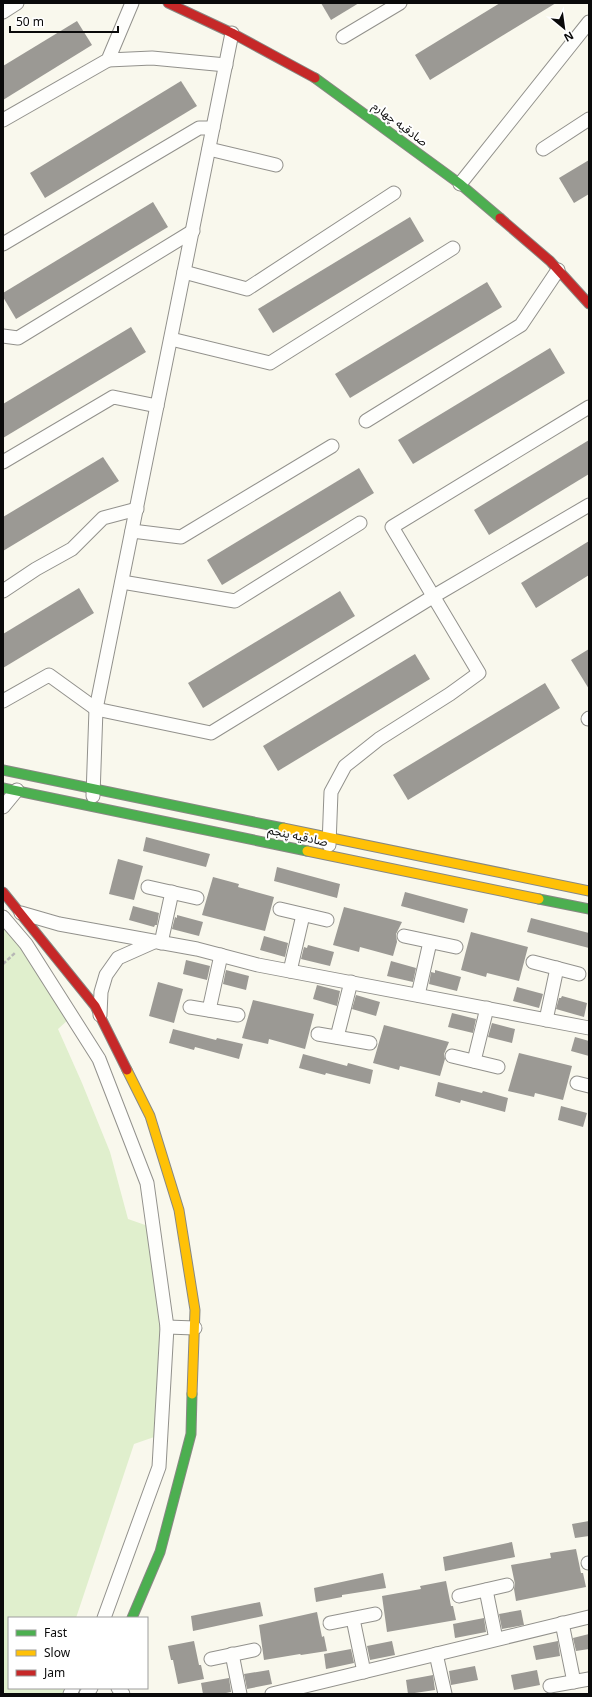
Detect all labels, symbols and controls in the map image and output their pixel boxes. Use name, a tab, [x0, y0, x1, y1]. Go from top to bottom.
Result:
scale bar	[10, 8, 118, 34]
north arrow	[544, 8, 584, 48]
text: 50 m	[16, 10, 44, 35]
text: N	[559, 24, 578, 49]
street label: صادقیه چهارم	[366, 95, 433, 154]
street label: صادقیه پنجم	[265, 818, 330, 855]
legend	[8, 1617, 148, 1689]
text: Fast	[44, 1621, 68, 1646]
text: Slow	[44, 1641, 71, 1666]
text: Jam	[43, 1661, 65, 1686]

